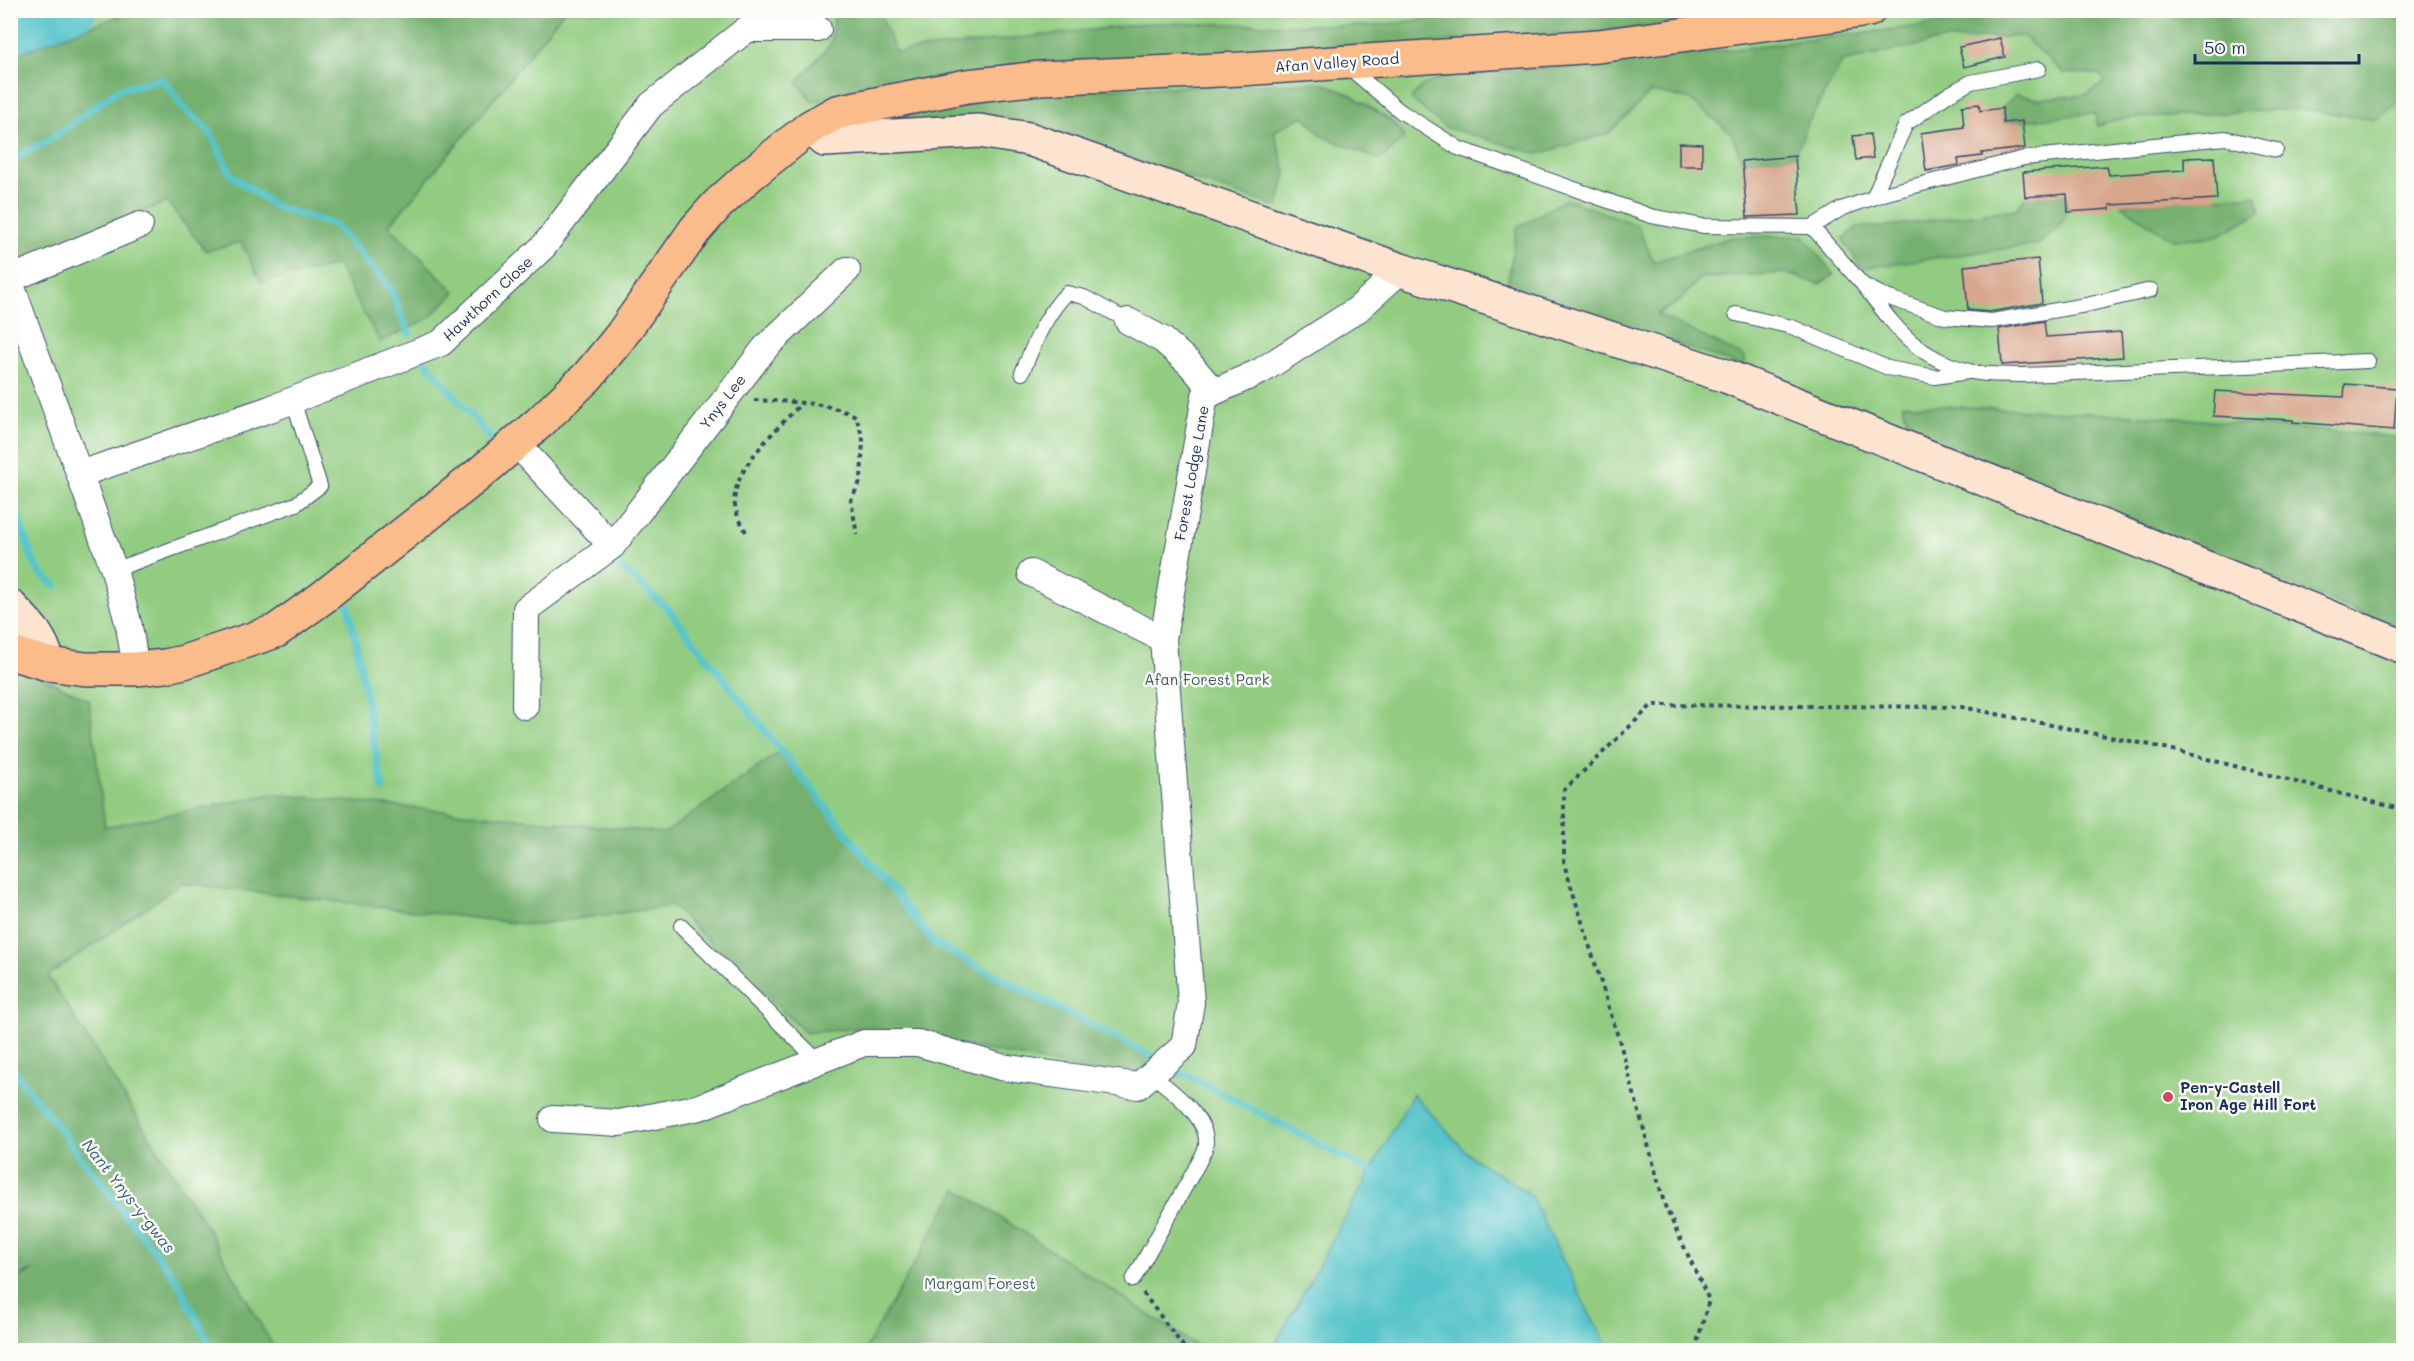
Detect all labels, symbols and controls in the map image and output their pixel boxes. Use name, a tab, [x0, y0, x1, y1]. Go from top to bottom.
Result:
scale bar	[2195, 27, 2358, 65]
text: 50 m	[2204, 35, 2246, 59]
street label: Afan Valley Road	[1274, 48, 1400, 76]
street label: Hawthorn Close	[438, 251, 537, 345]
street label: Ynys Lee	[694, 370, 750, 433]
street label: Forest Lodge Lane	[1169, 404, 1213, 542]
park label: Afan Forest Park	[1144, 669, 1270, 689]
place label: Pen-y-Castell Iron Age Hill Fort	[2180, 1077, 2316, 1114]
marker: Pen-y-Castell Iron Age Hill Fort	[2161, 1090, 2175, 1104]
water label: Nant Ynys-y-gwas	[78, 1134, 181, 1257]
park label: Margam Forest	[924, 1273, 1036, 1293]

